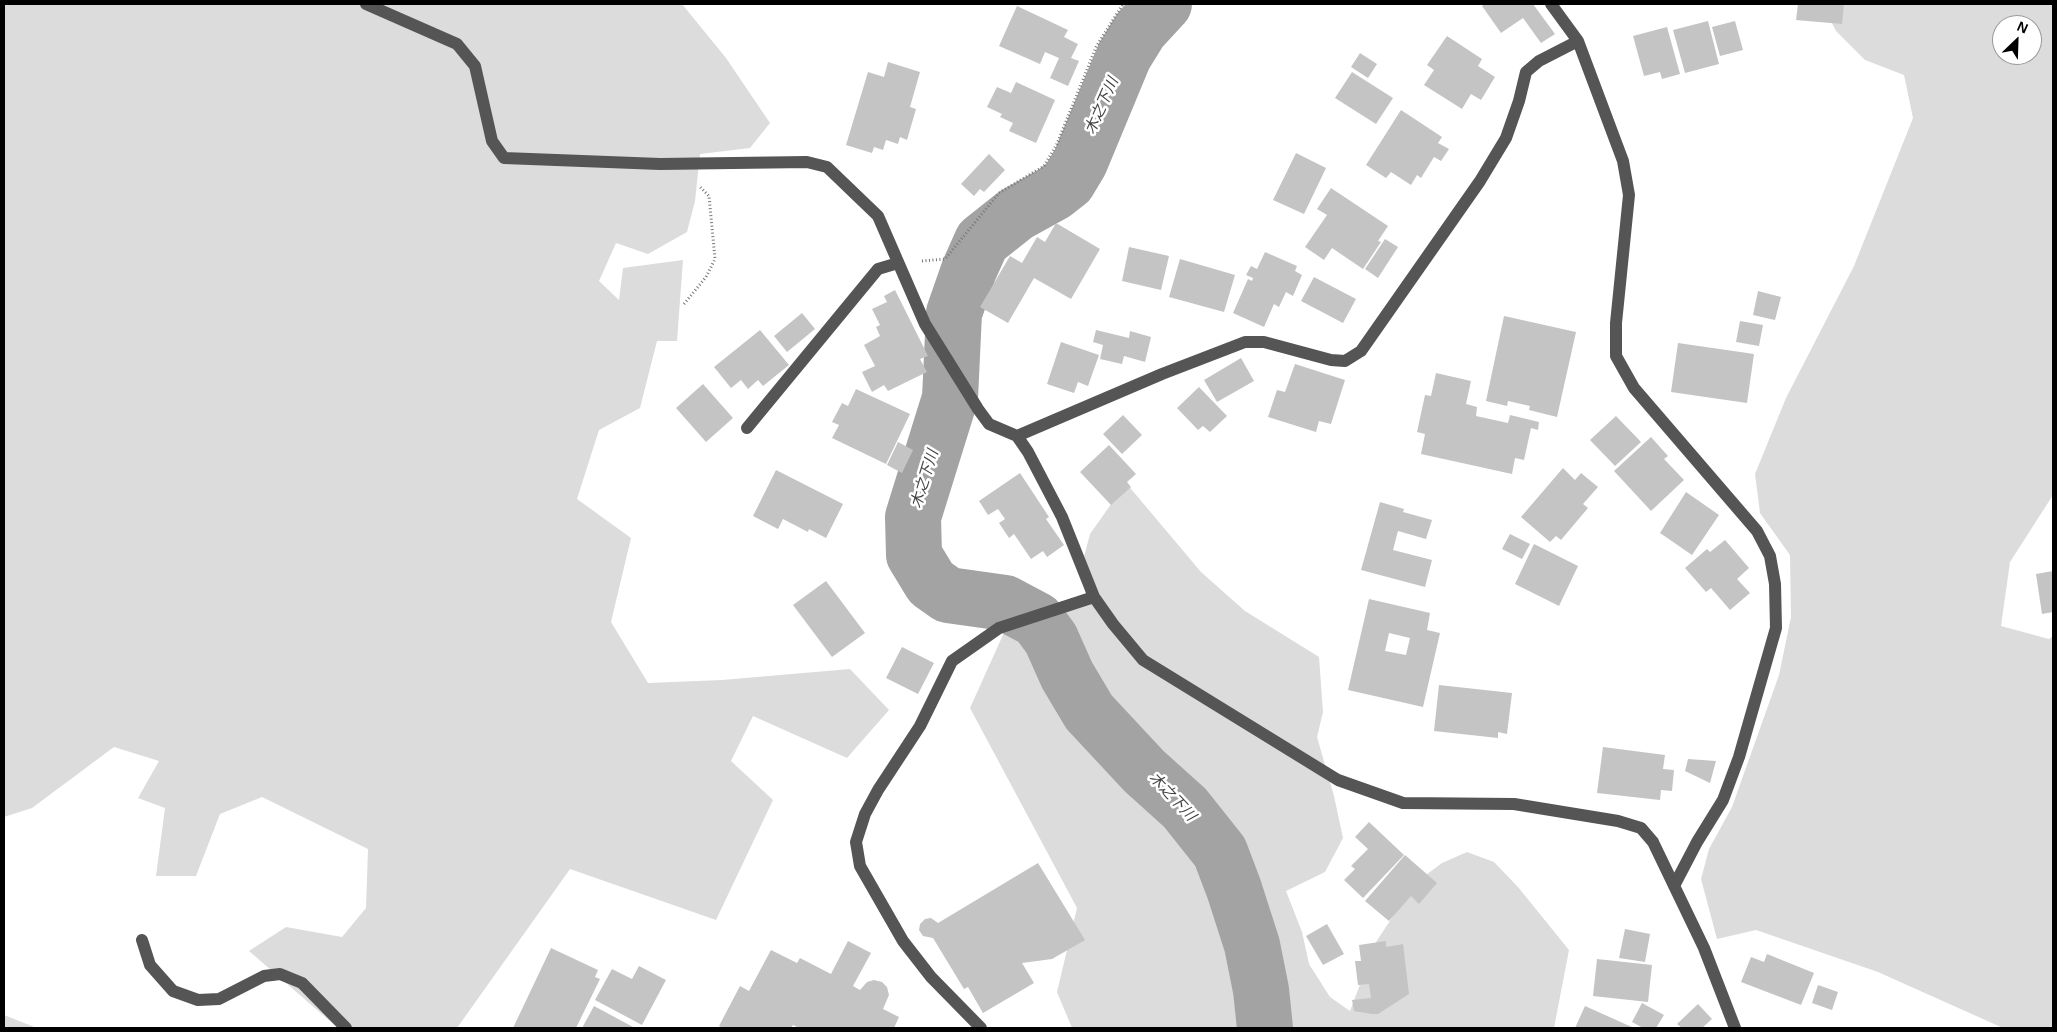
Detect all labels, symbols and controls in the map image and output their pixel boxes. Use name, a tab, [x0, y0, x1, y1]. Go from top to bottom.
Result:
north arrow	[1992, 15, 2042, 65]
text: N	[2015, 18, 2031, 37]
water label: 木之下川	[1082, 75, 1122, 137]
water label: 木之下川	[908, 448, 942, 510]
water label: 木之下川	[1145, 769, 1199, 825]

